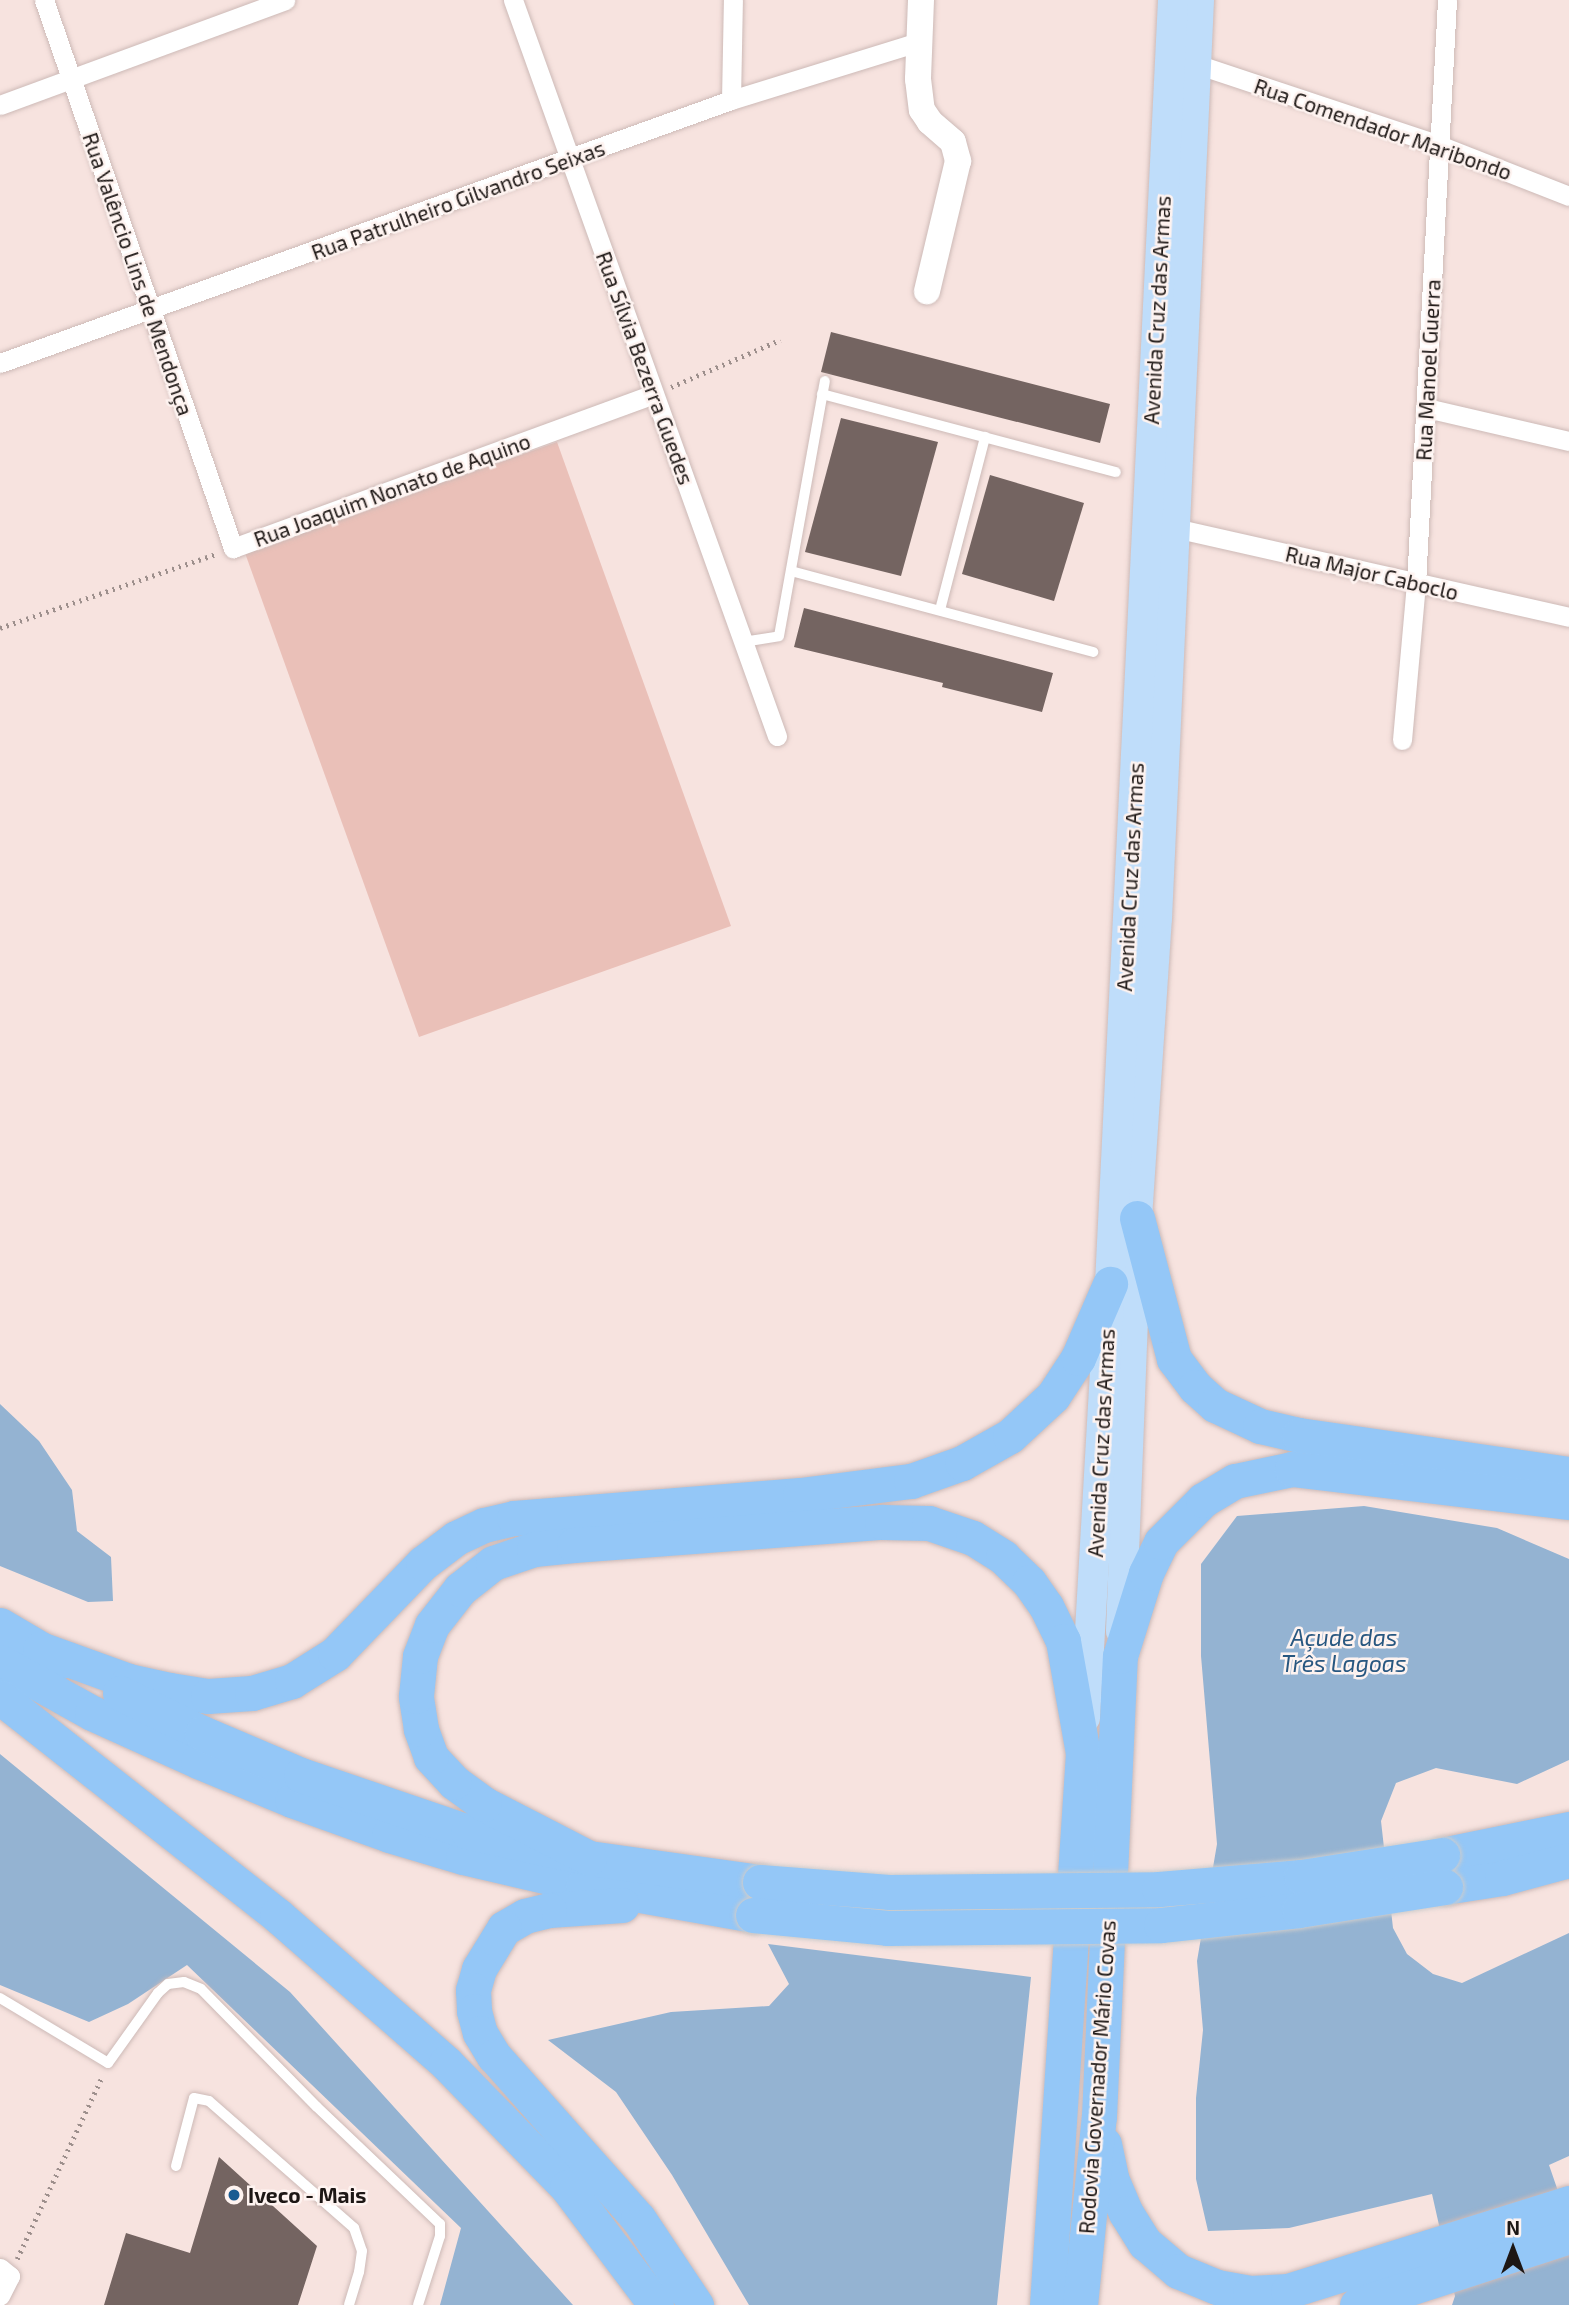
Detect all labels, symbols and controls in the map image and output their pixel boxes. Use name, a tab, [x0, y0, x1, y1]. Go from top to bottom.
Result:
street label: Rua Comendador Maribondo	[1251, 73, 1515, 185]
street label: Rua Valêncio Lins de Mendonça	[78, 129, 198, 419]
street label: Rua Patrulheiro Gilvandro Seixas	[308, 135, 608, 265]
street label: Avenida Cruz das Armas	[1138, 195, 1176, 425]
street label: Rua Sílvia Bezerra Guedes	[591, 248, 699, 488]
street label: Rua Manoel Guerra	[1411, 278, 1445, 462]
street label: Rua Joaquim Nonato de Aquino	[250, 428, 534, 552]
street label: Rua Major Caboclo	[1283, 541, 1461, 605]
street label: Avenida Cruz das Armas	[1111, 762, 1149, 992]
street label: Avenida Cruz das Armas	[1082, 1328, 1120, 1558]
water label: Açude das Três Lagoas	[1281, 1623, 1407, 1677]
street label: Rodovia Governador Mário Covas	[1073, 1919, 1121, 2235]
place label: Iveco - Mais	[248, 2182, 367, 2208]
marker: Iveco - Mais	[226, 2187, 242, 2203]
north arrow	[1478, 2214, 1548, 2284]
text: N	[1506, 2216, 1520, 2239]

